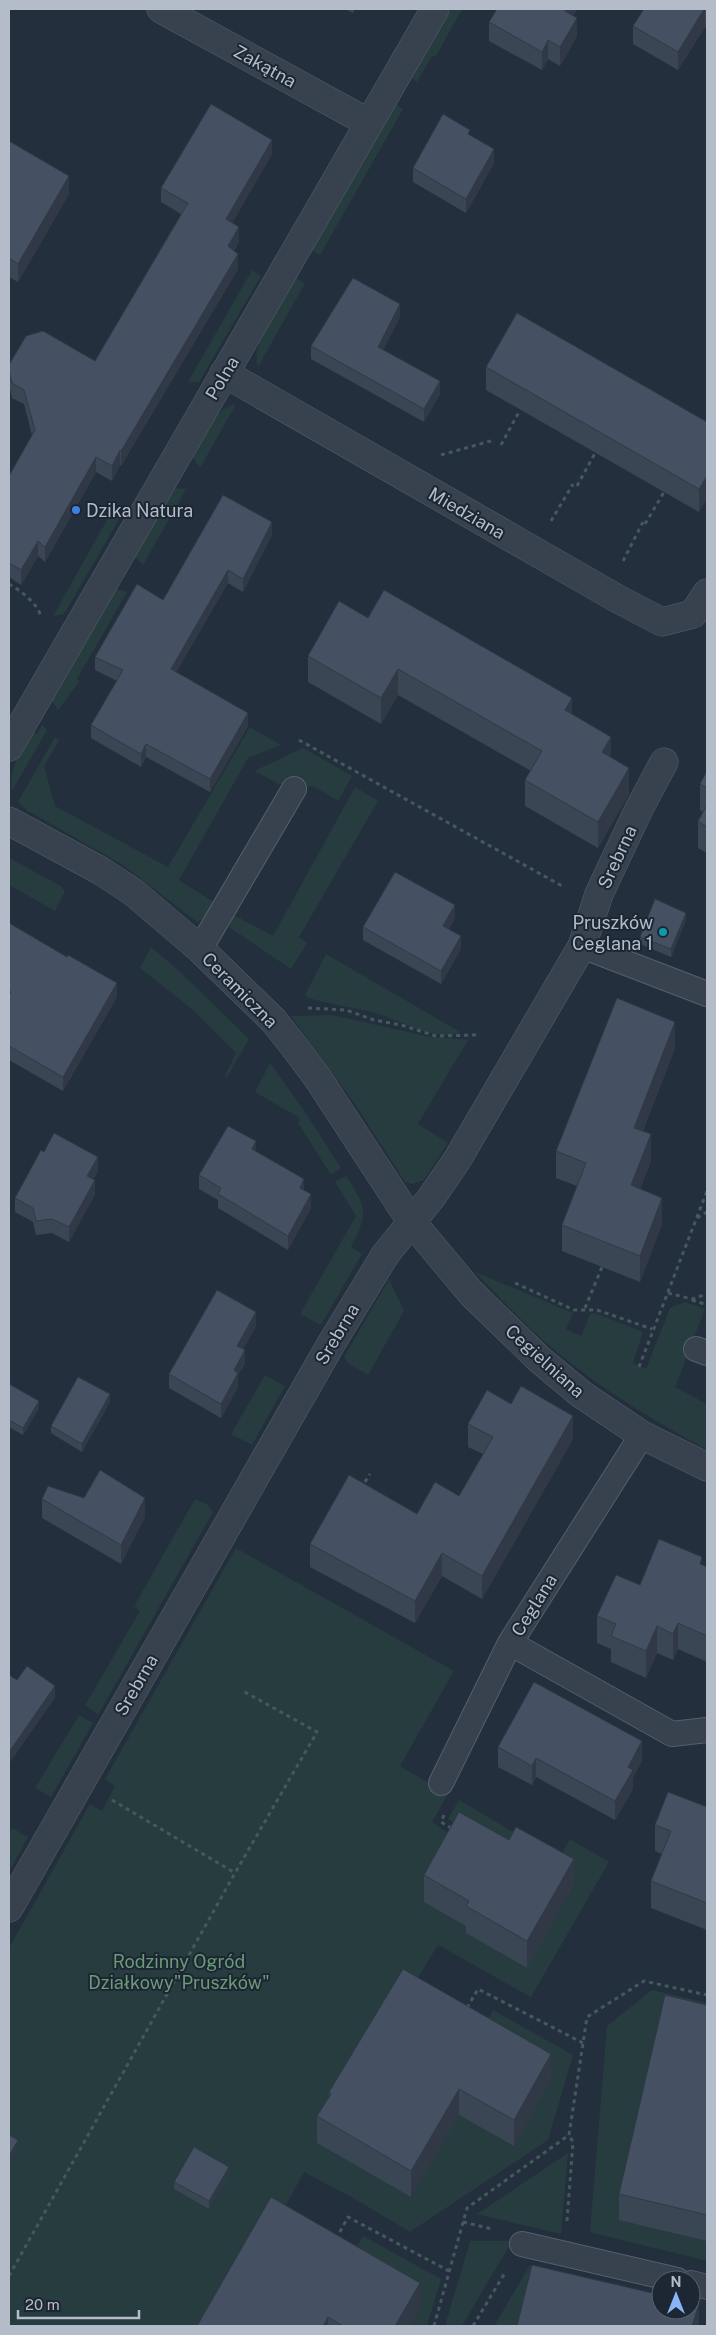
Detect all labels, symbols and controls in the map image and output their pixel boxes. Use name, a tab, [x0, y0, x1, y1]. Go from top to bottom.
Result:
street label: Zakątna	[230, 40, 300, 92]
street label: Polna	[201, 352, 243, 404]
street label: Miedziana	[425, 483, 509, 543]
place label: Dzika Natura	[86, 500, 193, 521]
marker: Dzika Natura	[70, 504, 82, 516]
street label: Srebrna	[593, 822, 641, 892]
place label: Pruszków Ceglana 1	[572, 912, 653, 954]
marker: Pruszków Ceglana 1	[657, 926, 669, 938]
street label: Ceramiczna	[198, 948, 282, 1032]
street label: Srebrna	[311, 1300, 363, 1368]
street label: Cegielniana	[501, 1320, 589, 1402]
street label: Ceglana	[507, 1570, 561, 1640]
street label: Srebrna	[110, 1651, 162, 1719]
park label: Rodzinny Ogród Działkowy"Pruszków"	[88, 1951, 270, 1993]
north arrow	[651, 2270, 701, 2320]
text: N	[671, 2274, 681, 2290]
scale bar	[18, 2288, 139, 2320]
text: 20 m	[25, 2296, 60, 2313]

